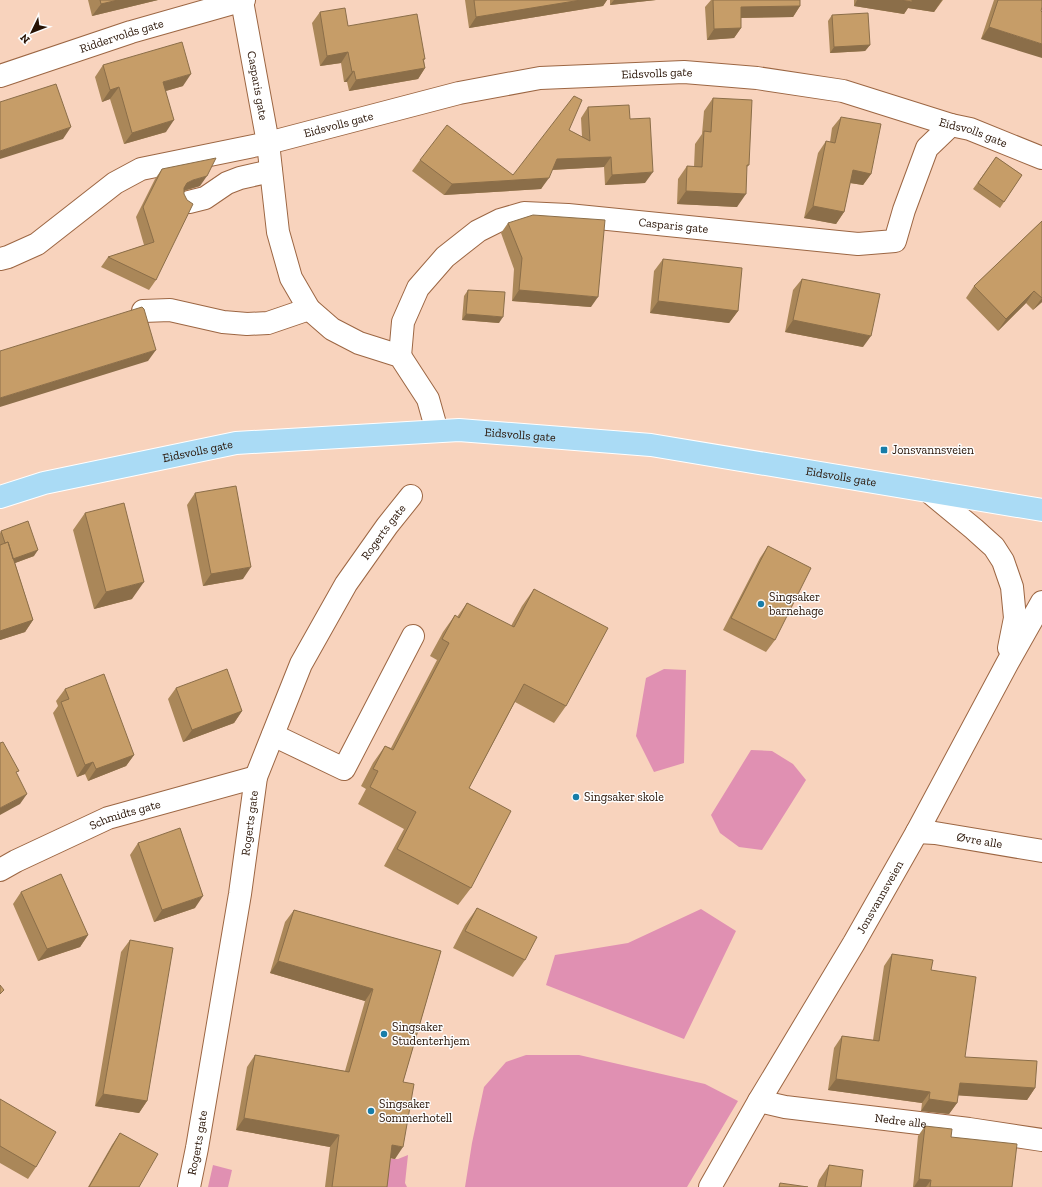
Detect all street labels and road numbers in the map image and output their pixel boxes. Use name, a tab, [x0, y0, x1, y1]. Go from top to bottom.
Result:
street label: Riddervolds gate	[78, 16, 165, 56]
street label: Casparis gate	[244, 50, 271, 122]
street label: Eidsvolls gate	[621, 65, 693, 82]
street label: Eidsvolls gate	[302, 109, 375, 140]
street label: Eidsvolls gate	[937, 115, 1010, 150]
street label: Casparis gate	[638, 215, 709, 236]
street label: Eidsvolls gate	[484, 425, 557, 445]
street label: Eidsvolls gate	[161, 437, 234, 465]
street label: Eidsvolls gate	[805, 464, 878, 489]
street label: Rogerts gate	[358, 501, 409, 563]
street label: Rogerts gate	[238, 789, 261, 857]
street label: Schmidts gate	[87, 797, 162, 833]
street label: Øvre alle	[955, 830, 1004, 851]
street label: Jonsvannsveien	[854, 858, 906, 936]
street label: Rogerts gate	[185, 1109, 210, 1176]
street label: Nedre alle	[874, 1111, 928, 1131]

